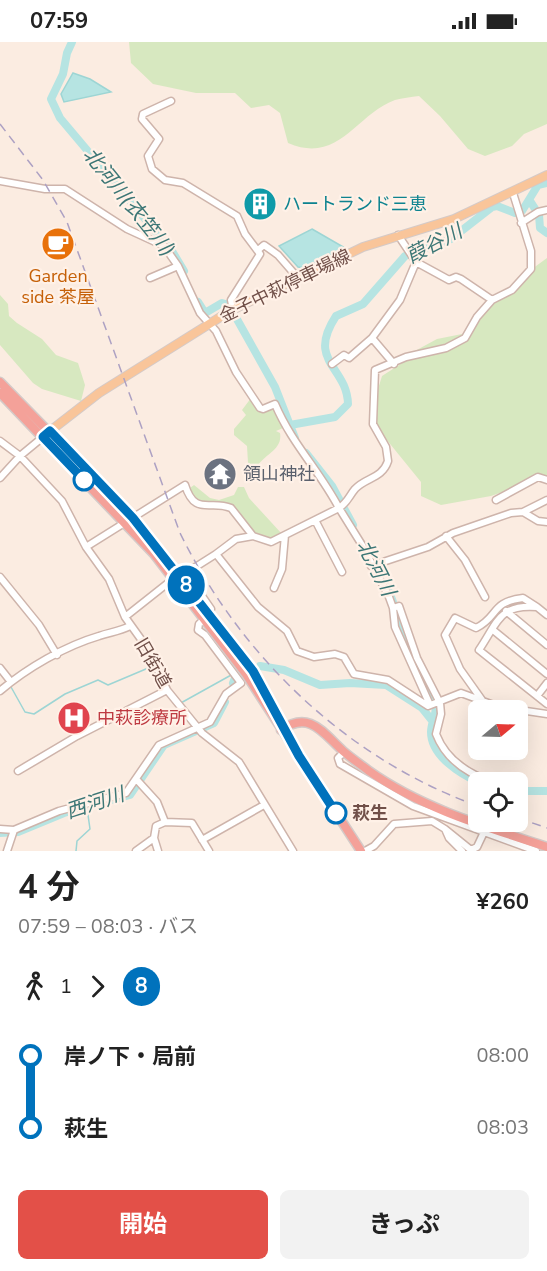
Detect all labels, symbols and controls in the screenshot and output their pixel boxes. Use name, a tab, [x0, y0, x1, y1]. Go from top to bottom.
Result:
text: 07:59	[30, 6, 88, 36]
water label: 北河川(衣笠川)	[77, 142, 181, 262]
building icon: ハートランド三恵	[242, 186, 278, 222]
place label: ハートランド三恵	[283, 192, 427, 216]
water label: 葭谷川	[401, 217, 469, 270]
cafe icon: Garden side 茶屋	[40, 226, 76, 262]
street label: 金子中萩停車場線	[215, 244, 355, 328]
place label: Garden side 茶屋	[21, 264, 95, 309]
temple icon: 領山神社	[202, 456, 238, 492]
place label: 領山神社	[243, 462, 315, 486]
unlabelled marker	[73, 469, 95, 491]
water label: 北河川	[350, 535, 403, 603]
line badge: 8	[166, 566, 206, 604]
text: 8	[180, 571, 192, 599]
street label: 旧街道	[129, 634, 177, 692]
hospital icon: 中萩診療所	[56, 700, 92, 736]
north arrow	[468, 700, 528, 760]
map controls	[468, 700, 528, 832]
place label: 中萩診療所	[97, 706, 187, 730]
button: locate	[468, 772, 528, 832]
water label: 西河川	[62, 780, 130, 825]
place label: 萩生	[352, 801, 388, 825]
marker: 萩生	[325, 802, 347, 824]
text: 4 分	[18, 865, 80, 910]
text: ¥260	[476, 887, 529, 917]
text: 07:59 – 08:03 · バス	[18, 913, 198, 940]
icon: walk	[18, 970, 51, 1003]
icon: forward	[81, 970, 114, 1003]
text: 8	[135, 972, 148, 1000]
text: 1	[60, 973, 72, 1000]
text: 岸ノ下・局前	[64, 1042, 196, 1072]
text: 08:00	[476, 1042, 529, 1069]
text: 萩生	[64, 1114, 108, 1144]
text: 08:03	[476, 1114, 529, 1141]
button: 開始	[18, 1190, 268, 1259]
button: きっぷ	[280, 1190, 529, 1259]

